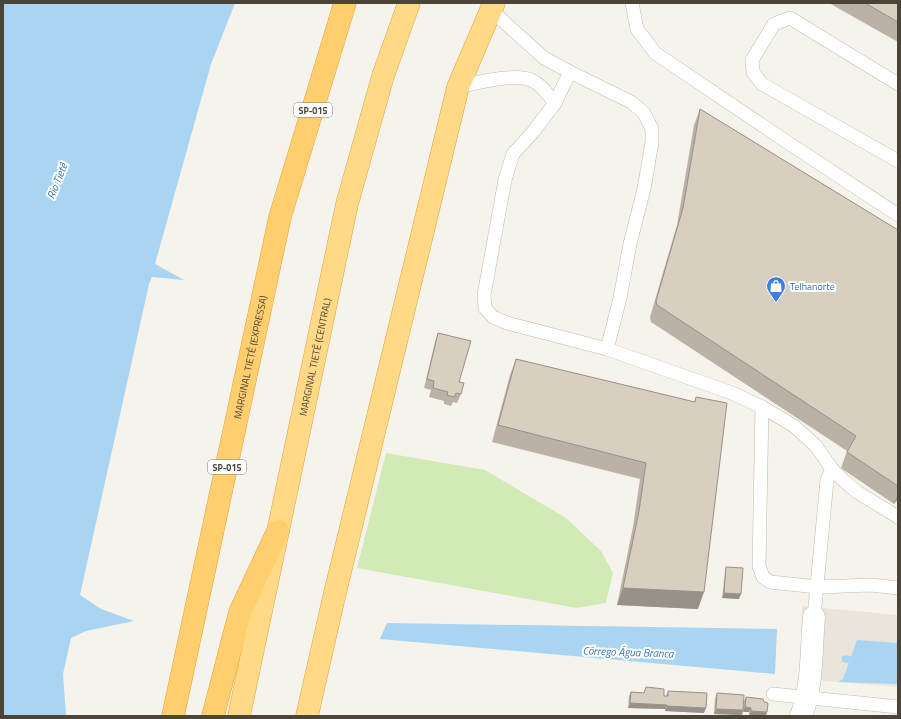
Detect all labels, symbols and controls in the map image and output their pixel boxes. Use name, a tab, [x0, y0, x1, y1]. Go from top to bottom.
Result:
road number: SP-015	[294, 103, 332, 117]
water label: Rio Tietê	[43, 160, 72, 201]
shop icon: Telhanorte	[765, 275, 787, 303]
place label: Telhanorte	[790, 279, 835, 294]
street label: MARGINAL TIETÊ (EXPRESSA)	[229, 294, 271, 420]
street label: MARGINAL TIETÊ (CENTRAL)	[295, 296, 335, 417]
road number: SP-015	[208, 460, 246, 474]
water label: Córrego Água Branca	[582, 642, 674, 662]

